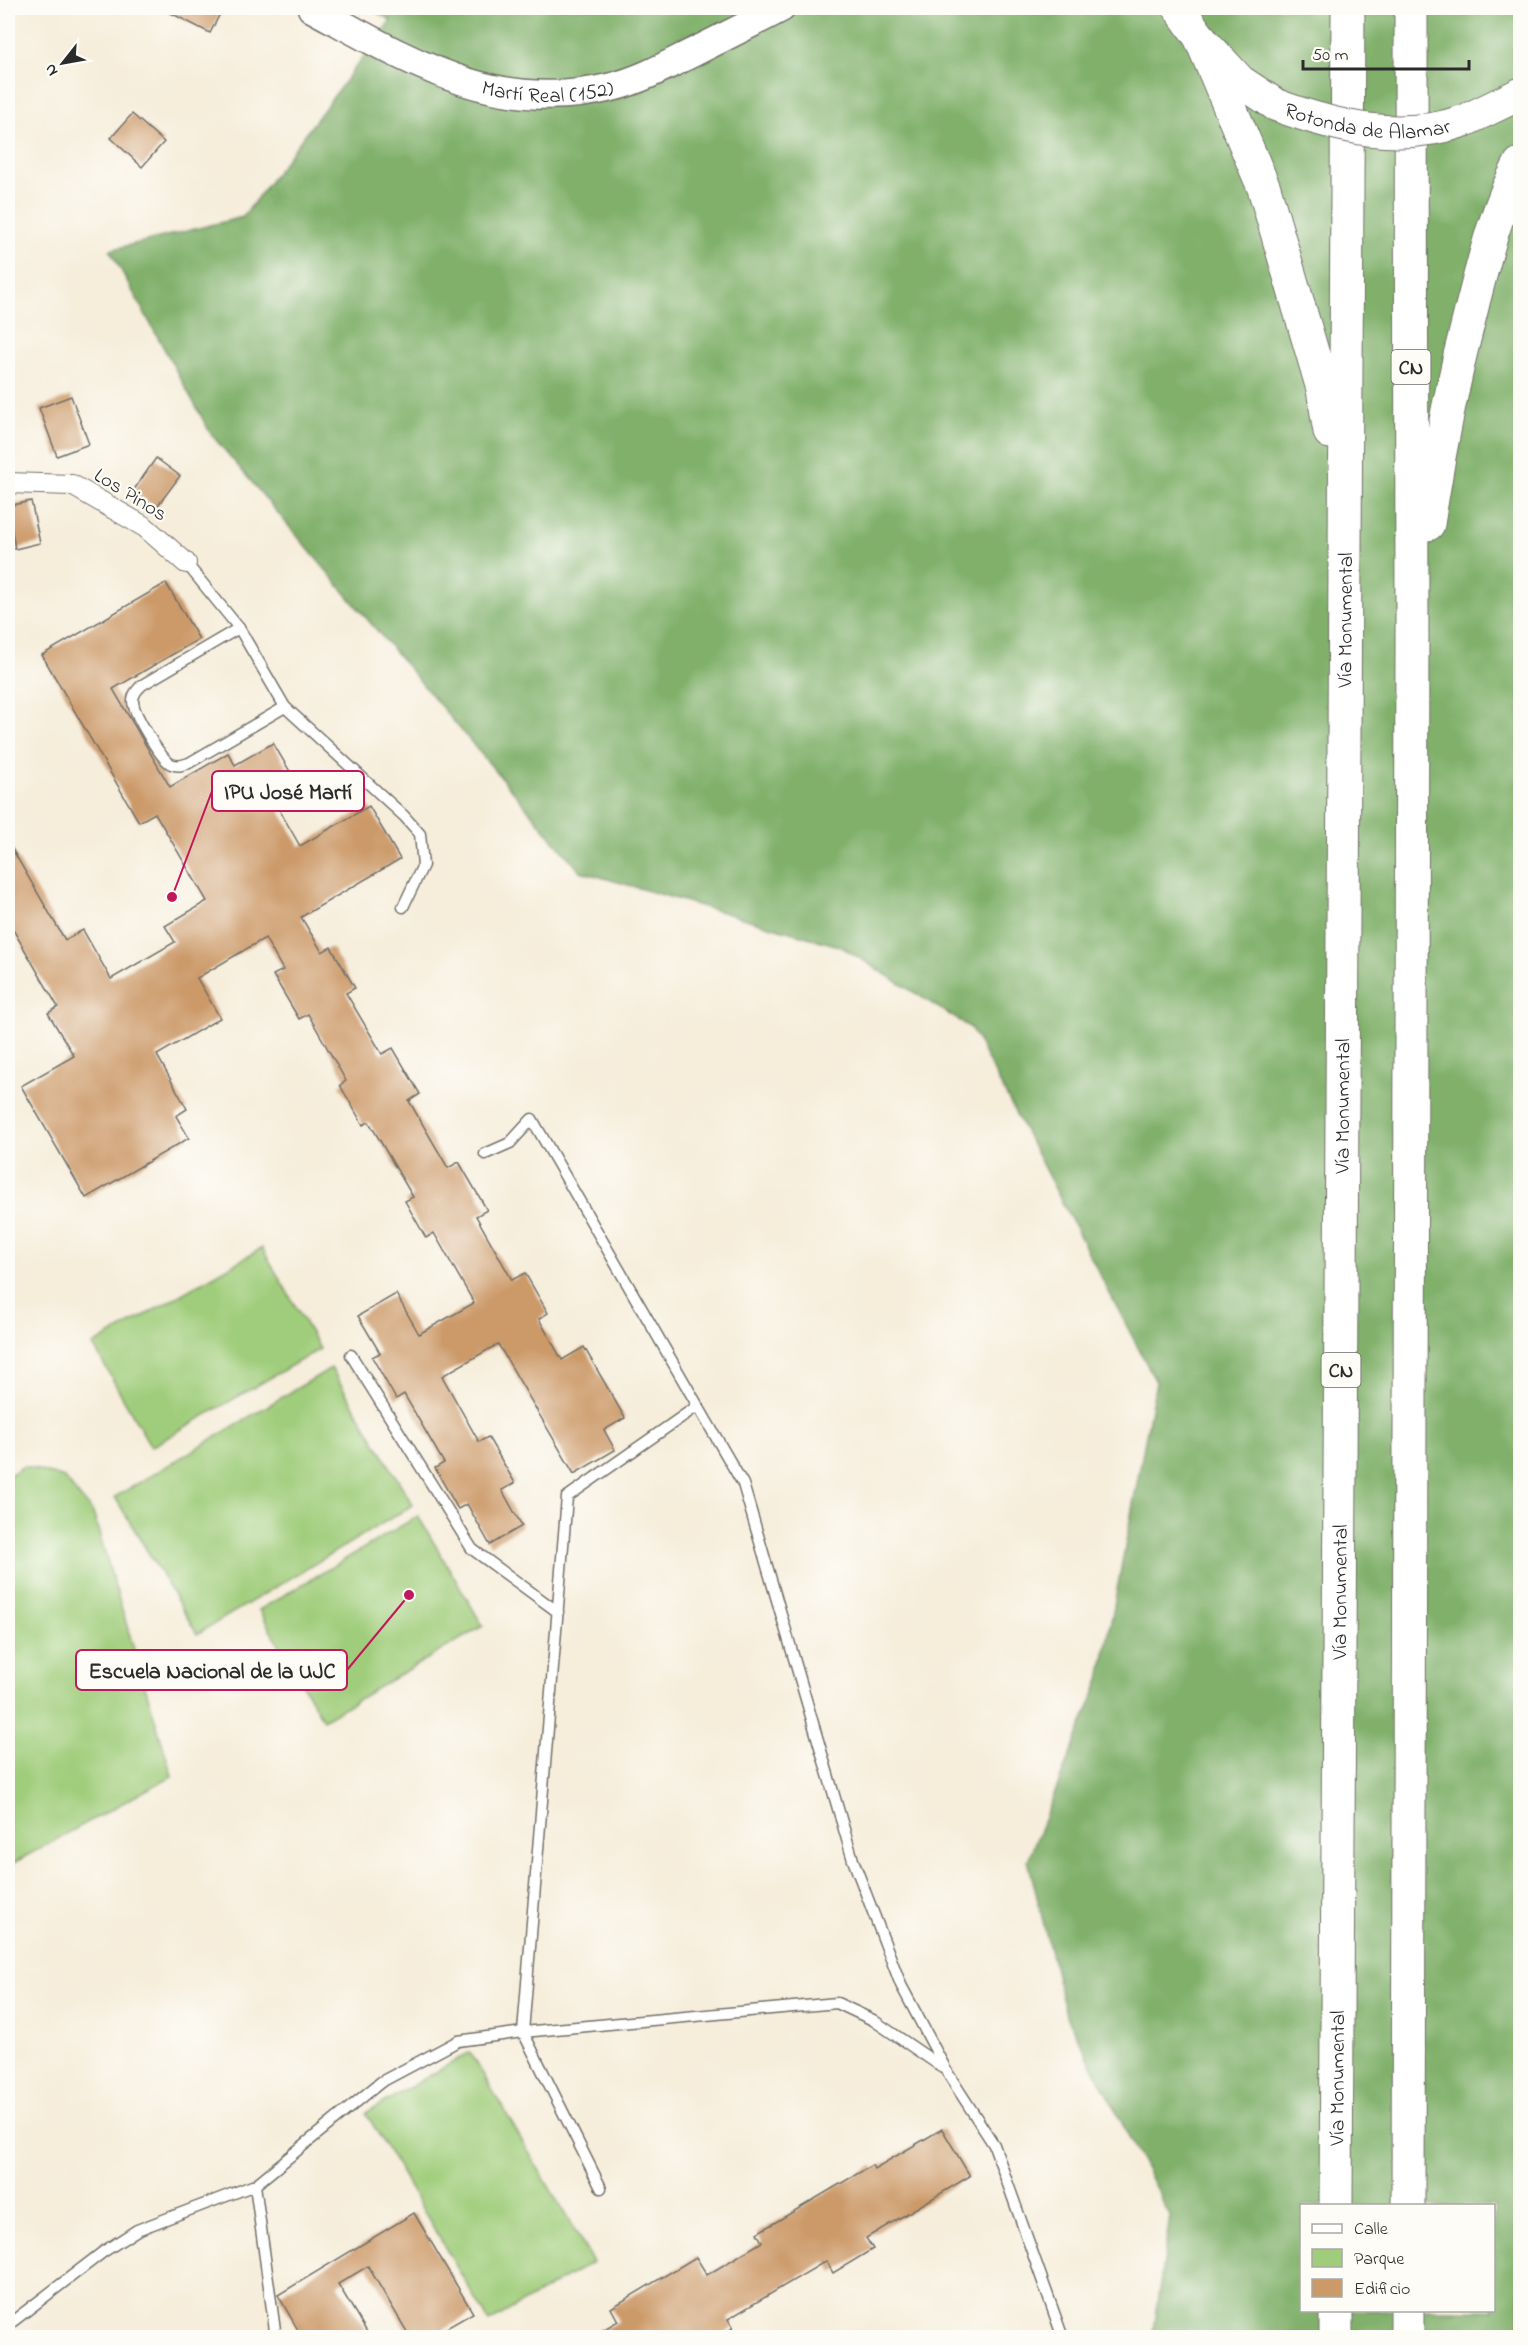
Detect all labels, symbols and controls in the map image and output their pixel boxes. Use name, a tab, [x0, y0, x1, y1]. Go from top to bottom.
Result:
north arrow	[33, 33, 93, 93]
scale bar	[1303, 33, 1470, 71]
text: 50 m	[1312, 43, 1349, 69]
text: N	[39, 59, 65, 81]
street label: Martí Real (152)	[478, 74, 617, 112]
street label: Rotonda de Alamar	[1280, 96, 1454, 149]
road number: CN	[1392, 350, 1430, 384]
street label: Los Pinos	[88, 461, 172, 530]
street label: Vía Monumental	[1331, 552, 1362, 689]
callout: IPU José Martí	[212, 771, 364, 811]
text: IPU José Martí	[224, 778, 352, 810]
street label: Vía Monumental	[1329, 1038, 1359, 1175]
road number: CN	[1322, 1353, 1360, 1387]
street label: Vía Monumental	[1326, 1524, 1357, 1661]
callout: Escuela Nacional de la UJC	[76, 1650, 347, 1690]
text: Escuela Nacional de la UJC	[88, 1657, 336, 1689]
street label: Vía Monumental	[1323, 2010, 1354, 2147]
legend	[1300, 2204, 1495, 2312]
text: Calle	[1354, 2217, 1389, 2243]
text: Parque	[1354, 2247, 1405, 2273]
text: Edificio	[1354, 2277, 1410, 2303]

